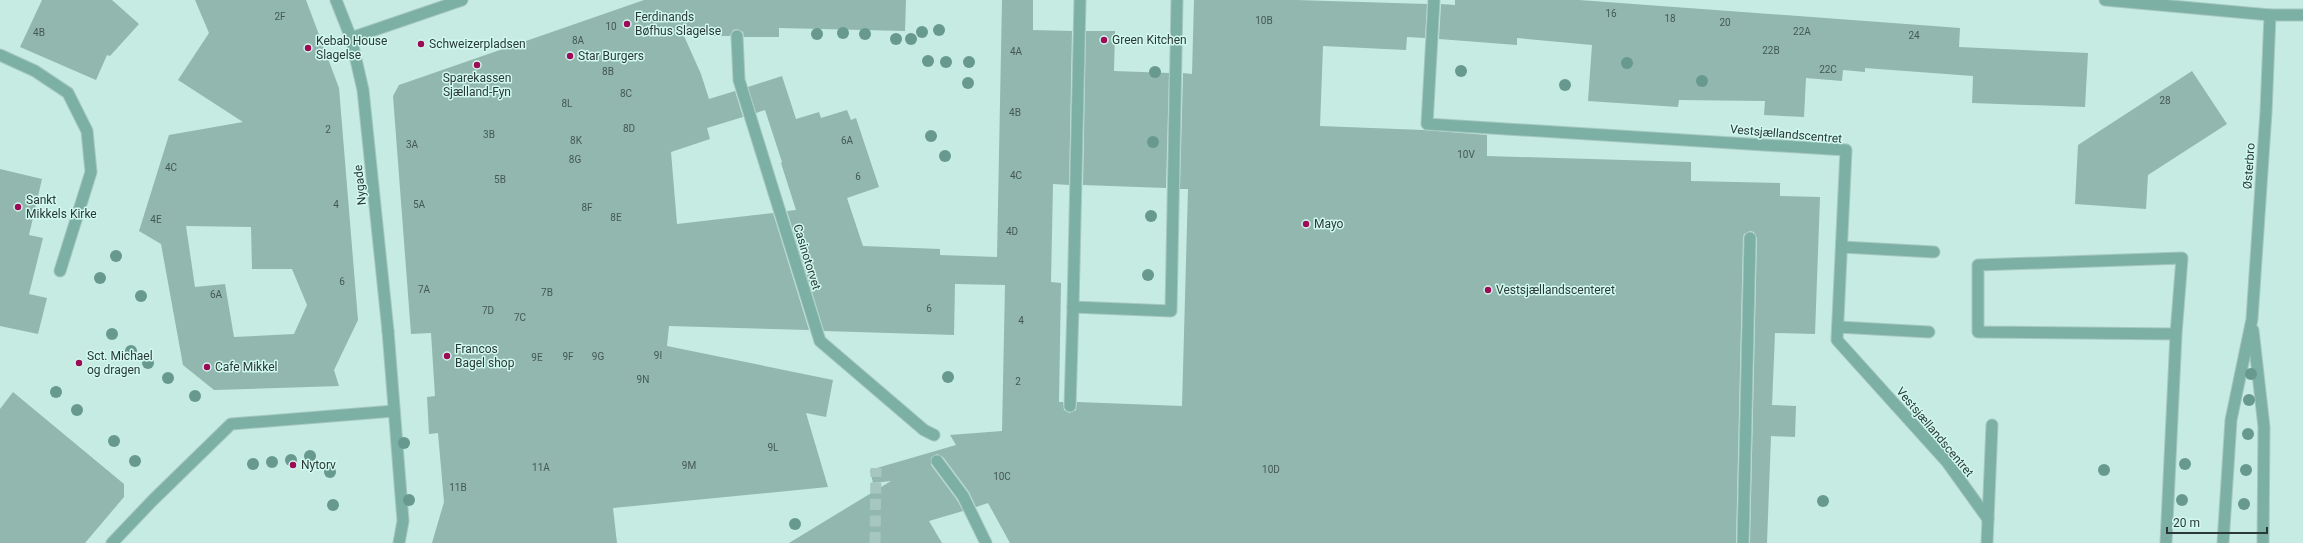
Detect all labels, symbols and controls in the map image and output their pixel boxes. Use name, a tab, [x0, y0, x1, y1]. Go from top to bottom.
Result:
house number: 16	[1605, 8, 1617, 19]
place label: Ferdinands Bøfhus Slagelse	[635, 10, 721, 38]
house number: 2F	[274, 11, 286, 22]
house number: 18	[1664, 13, 1676, 24]
house number: 10B	[1255, 15, 1273, 26]
house number: 20	[1719, 17, 1731, 28]
marker: Ferdinands Bøfhus Slagelse	[622, 19, 632, 29]
house number: 10	[605, 21, 617, 32]
house number: 22A	[1793, 26, 1811, 37]
house number: 4B	[33, 27, 45, 38]
house number: 24	[1908, 30, 1920, 41]
place label: Green Kitchen	[1112, 33, 1187, 47]
place label: Kebab House Slagelse	[316, 34, 387, 62]
house number: 8A	[572, 35, 585, 46]
marker: Green Kitchen	[1099, 35, 1109, 45]
place label: Schweizerpladsen	[429, 37, 526, 51]
marker: Schweizerpladsen	[416, 39, 426, 49]
marker: Kebab House Slagelse	[303, 43, 313, 53]
house number: 22B	[1762, 45, 1780, 56]
house number: 4A	[1010, 46, 1023, 57]
place label: Star Burgers	[578, 49, 644, 63]
marker: Star Burgers	[565, 51, 575, 61]
marker: Sparekassen Sjælland-Fyn	[472, 60, 482, 70]
house number: 22C	[1819, 64, 1837, 75]
house number: 8B	[602, 66, 614, 77]
place label: Sparekassen Sjælland-Fyn	[443, 71, 511, 99]
house number: 8C	[620, 88, 633, 99]
house number: 28	[2159, 95, 2171, 106]
house number: 8L	[561, 98, 573, 109]
house number: 4B	[1009, 107, 1021, 118]
street label: Vestsjællandscentret	[1729, 122, 1843, 146]
house number: 8D	[623, 123, 635, 134]
house number: 2	[325, 124, 331, 135]
house number: 3B	[483, 129, 495, 140]
house number: 8K	[570, 135, 583, 146]
house number: 6A	[841, 135, 854, 146]
house number: 3A	[406, 139, 419, 150]
street label: Østerbro	[2240, 142, 2258, 190]
house number: 10V	[1457, 149, 1475, 160]
house number: 8G	[569, 154, 581, 165]
house number: 4C	[165, 162, 178, 173]
street label: Nygade	[351, 164, 369, 206]
house number: 4C	[1010, 170, 1023, 181]
house number: 6	[855, 171, 861, 182]
house number: 5B	[494, 174, 506, 185]
place label: Sankt Mikkels Kirke	[26, 193, 97, 221]
house number: 4	[333, 199, 339, 210]
house number: 5A	[413, 199, 426, 210]
marker: Sankt Mikkels Kirke	[13, 202, 23, 212]
house number: 8F	[581, 202, 593, 213]
house number: 8E	[610, 212, 622, 223]
house number: 4E	[150, 214, 162, 225]
place label: Mayo	[1314, 217, 1344, 231]
marker: Mayo	[1301, 219, 1311, 229]
street label: Casinotorvet	[790, 223, 824, 292]
house number: 4D	[1006, 226, 1018, 237]
house number: 6	[339, 276, 345, 287]
place label: Vestsjællandscenteret	[1496, 283, 1615, 297]
house number: 7A	[418, 284, 431, 295]
marker: Vestsjællandscenteret	[1483, 285, 1493, 295]
house number: 7B	[541, 287, 553, 298]
house number: 6A	[210, 289, 223, 300]
house number: 6	[926, 303, 932, 314]
house number: 7D	[482, 305, 494, 316]
house number: 7C	[514, 312, 527, 323]
house number: 4	[1018, 315, 1024, 326]
place label: Francos Bagel shop	[455, 342, 515, 370]
place label: Sct. Michael og dragen	[87, 349, 153, 377]
house number: 9I	[654, 350, 662, 361]
marker: Francos Bagel shop	[442, 351, 452, 361]
house number: 9F	[562, 351, 574, 362]
house number: 9G	[592, 351, 604, 362]
house number: 9E	[531, 352, 543, 363]
marker: Sct. Michael og dragen	[74, 358, 84, 368]
place label: Cafe Mikkel	[215, 360, 277, 374]
marker: Cafe Mikkel	[202, 362, 212, 372]
house number: 9N	[637, 374, 649, 385]
house number: 2	[1015, 376, 1021, 387]
street label: Vestsjællandscentret	[1893, 384, 1977, 480]
house number: 9L	[767, 442, 779, 453]
place label: Nytorv	[301, 458, 336, 472]
marker: Nytorv	[288, 460, 298, 470]
house number: 9M	[682, 460, 696, 471]
house number: 11A	[532, 462, 550, 473]
house number: 10D	[1262, 464, 1280, 475]
house number: 10C	[993, 471, 1011, 482]
house number: 11B	[449, 482, 467, 493]
scale bar	[2167, 509, 2267, 535]
text: 20 m	[2173, 516, 2200, 530]

